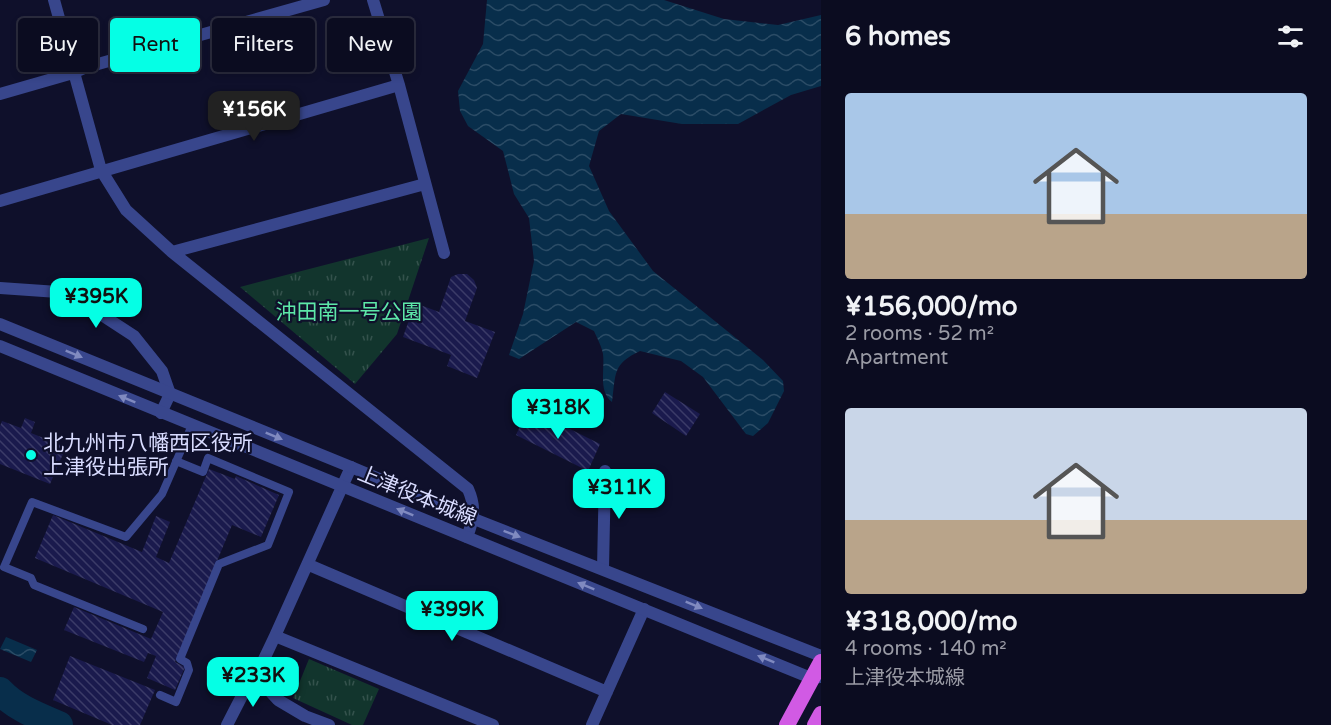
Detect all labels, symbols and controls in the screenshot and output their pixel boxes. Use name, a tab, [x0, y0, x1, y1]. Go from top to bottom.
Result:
chip: Buy	[18, 18, 98, 72]
chip: Rent	[110, 18, 200, 72]
chip: Filters	[212, 18, 315, 72]
chip: New	[327, 18, 414, 72]
icon: filters	[1274, 20, 1307, 53]
text: 6 homes	[845, 21, 951, 52]
pin: ¥156K	[212, 91, 296, 142]
text: ¥156K	[222, 98, 286, 122]
icon: home	[1022, 132, 1130, 240]
pin: ¥395K	[54, 278, 138, 329]
text: ¥395K	[64, 285, 128, 309]
text: ¥156,000/mo	[845, 291, 1018, 322]
park label: 沖田南一号公園	[276, 300, 423, 325]
text: 2 rooms · 52 m²	[845, 322, 994, 346]
text: Apartment	[845, 346, 948, 370]
one-way arrow	[65, 349, 83, 359]
pin: ¥318K	[516, 389, 600, 440]
one-way arrow	[118, 394, 136, 403]
text: ¥318K	[526, 396, 590, 420]
place label: 北九州市八幡西区役所 上津役出張所	[43, 431, 253, 480]
one-way arrow	[265, 431, 283, 441]
icon: home	[1022, 447, 1130, 555]
marker: 北九州市八幡西区役所 上津役出張所	[24, 448, 38, 462]
street label: 上津役本城線	[354, 461, 480, 531]
pin: ¥311K	[577, 469, 661, 520]
text: ¥311K	[587, 476, 651, 500]
one-way arrow	[396, 507, 414, 516]
one-way arrow	[503, 530, 521, 539]
one-way arrow	[576, 580, 594, 590]
pin: ¥399K	[410, 591, 494, 642]
text: ¥399K	[420, 598, 484, 622]
one-way arrow	[685, 600, 703, 610]
text: ¥318,000/mo	[845, 606, 1018, 637]
text: 4 rooms · 140 m²	[845, 637, 1007, 661]
one-way arrow	[757, 654, 775, 663]
pin: ¥233K	[211, 657, 295, 708]
text: ¥233K	[221, 664, 285, 688]
text: 上津役本城線	[845, 666, 965, 690]

